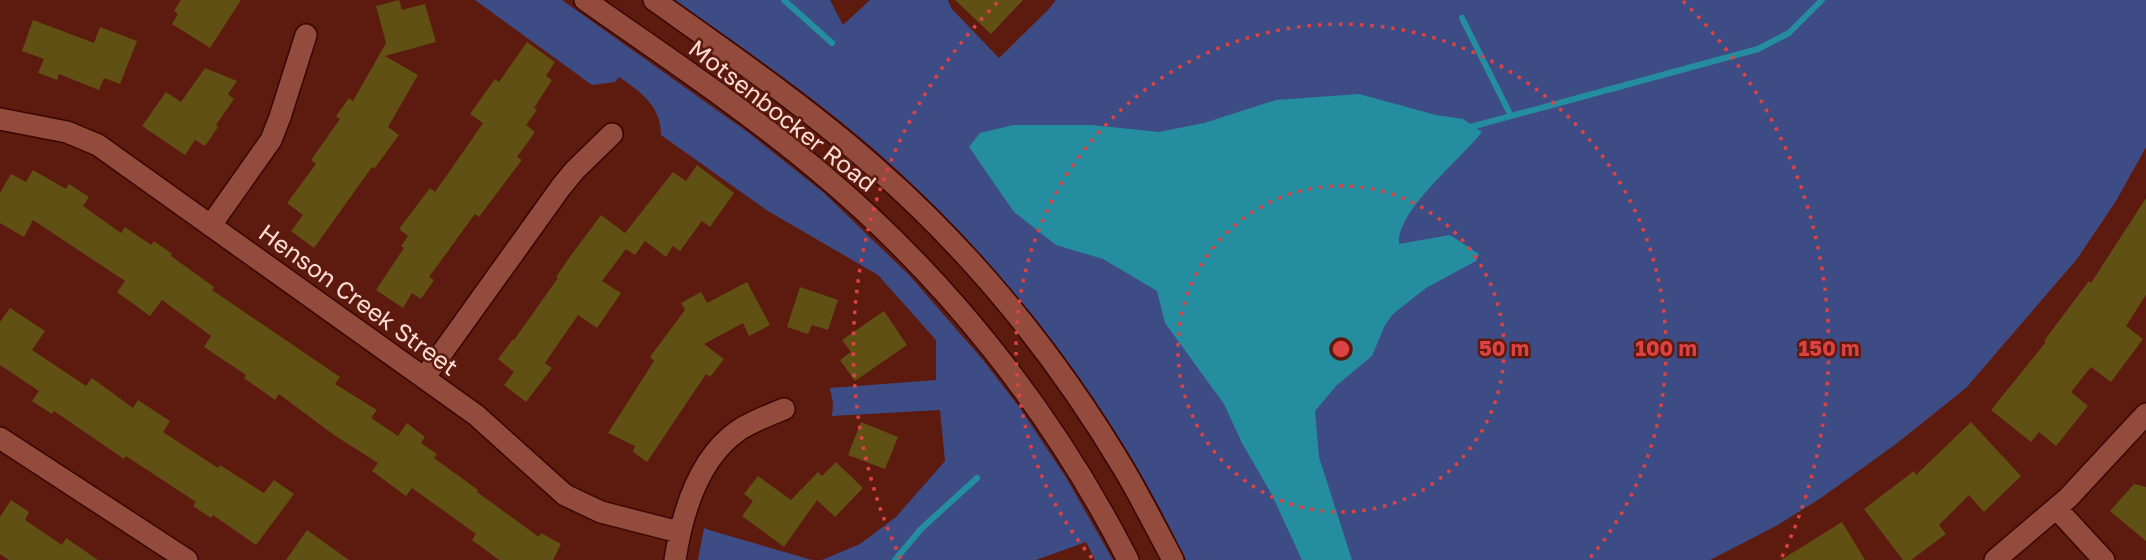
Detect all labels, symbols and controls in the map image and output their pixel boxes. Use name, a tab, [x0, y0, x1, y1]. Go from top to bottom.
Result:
street label: Motsenbocker Road	[684, 33, 882, 197]
street label: Henson Creek Street	[254, 217, 464, 381]
text: 50 m	[1479, 335, 1529, 361]
text: 100 m	[1635, 335, 1697, 361]
text: 150 m	[1799, 335, 1859, 361]
centre of rings	[1329, 337, 1353, 361]

